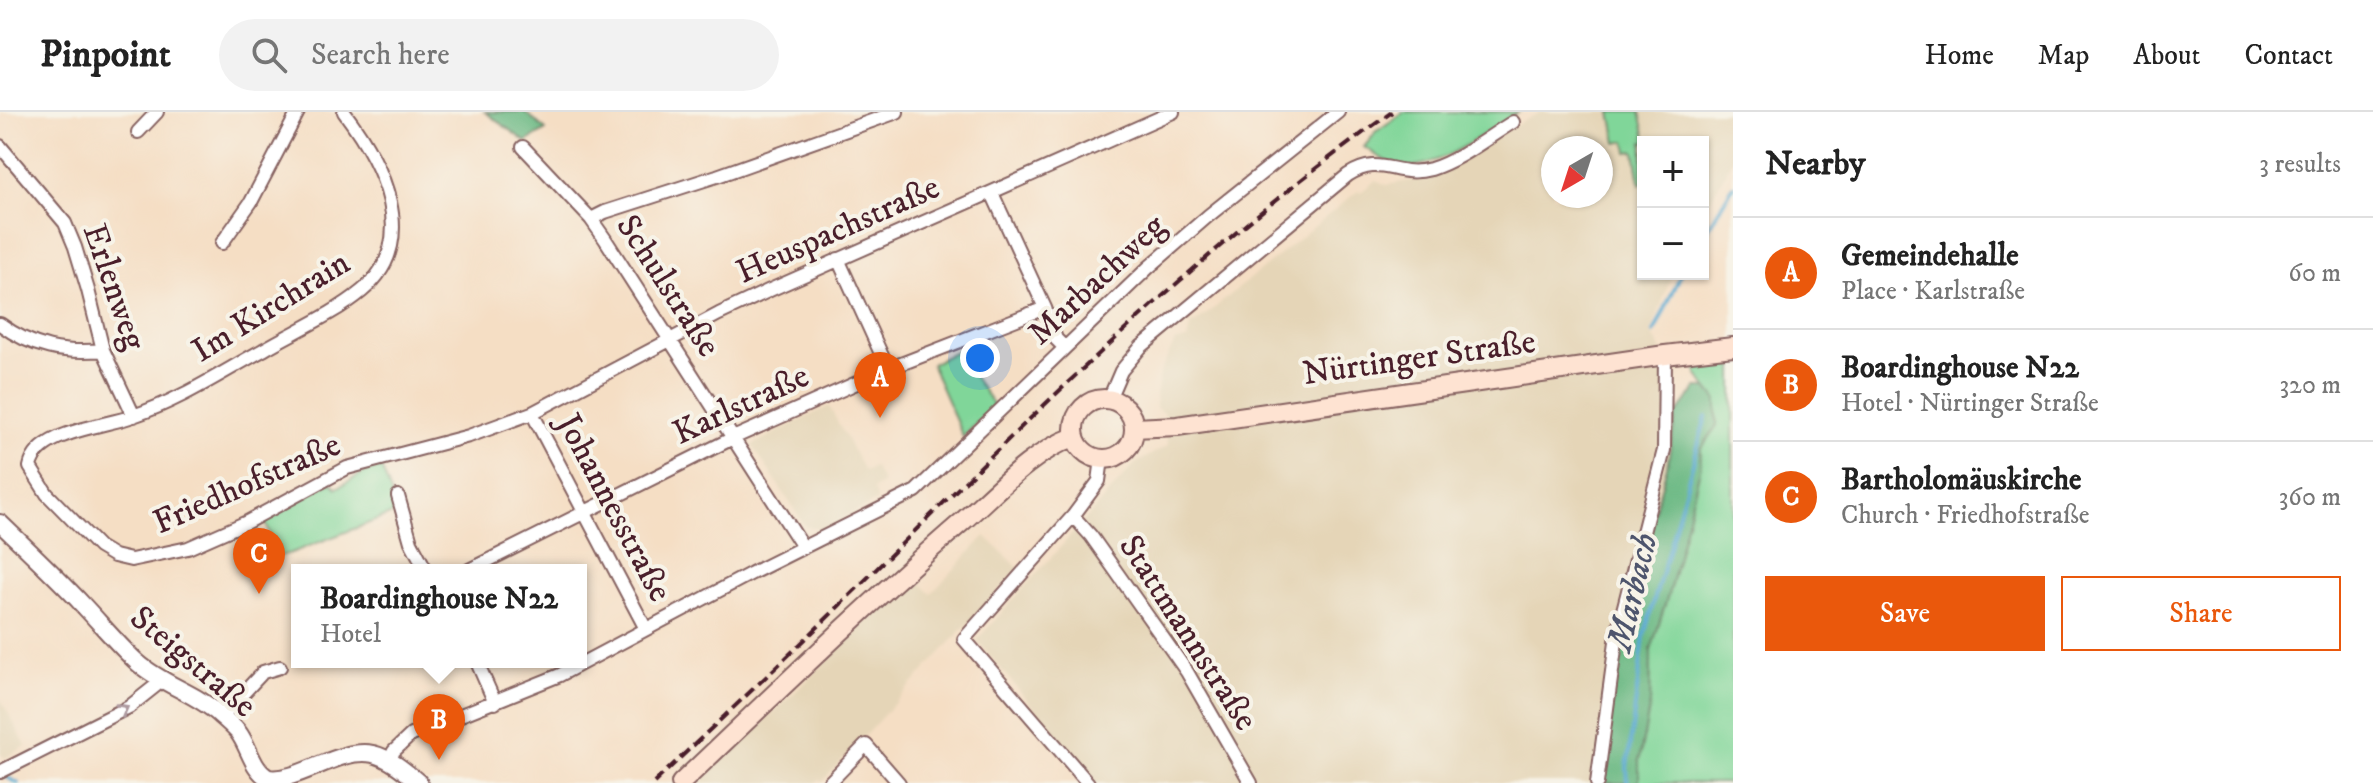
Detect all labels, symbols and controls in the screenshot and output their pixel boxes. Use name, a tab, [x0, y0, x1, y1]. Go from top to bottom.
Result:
search box	[219, 19, 779, 91]
text: Pinpoint	[40, 31, 171, 79]
icon: search	[247, 33, 291, 77]
text: Search here	[311, 37, 450, 74]
text: Home	[1925, 38, 1994, 73]
text: Map	[2038, 38, 2089, 73]
text: About	[2133, 38, 2200, 73]
text: Contact	[2244, 38, 2333, 73]
north arrow	[1541, 136, 1613, 208]
map controls	[1637, 136, 1709, 280]
button: +	[1637, 136, 1709, 208]
text: Nearby	[1765, 143, 1866, 185]
text: 3 results	[2259, 148, 2341, 181]
street label: Heuspachstraße	[730, 167, 946, 293]
street label: Marbachweg	[1019, 205, 1175, 354]
street label: Schulstraße	[607, 207, 729, 365]
button: −	[1637, 208, 1709, 280]
street label: Erlenweg	[73, 218, 155, 356]
text: Gemeindehalle	[1841, 238, 2019, 275]
street label: Im Kirchrain	[184, 242, 358, 372]
text: A	[1783, 257, 1799, 290]
text: 60 m	[2288, 257, 2341, 290]
text: Place · Karlstraße	[1841, 275, 2025, 308]
street label: Nürtinger Straße	[1300, 321, 1538, 395]
your location	[960, 338, 1000, 378]
text: Boardinghouse N22	[1841, 350, 2079, 387]
pin: A	[854, 352, 906, 418]
street label: Karlstraße	[666, 355, 816, 455]
text: B	[1783, 369, 1799, 402]
text: 320 m	[2279, 369, 2341, 402]
text: Hotel · Nürtinger Straße	[1841, 387, 2099, 420]
street label: Johannesstraße	[546, 404, 681, 609]
street label: Friedhofstraße	[147, 424, 347, 544]
text: Bartholomäuskirche	[1841, 462, 2082, 499]
text: C	[1782, 481, 1800, 514]
text: 360 m	[2279, 481, 2341, 514]
text: Church · Friedhofstraße	[1841, 499, 2090, 532]
street label: Stattmannstraße	[1109, 527, 1267, 739]
pin: C	[233, 528, 285, 594]
water label: Marbach	[1597, 529, 1668, 658]
popup	[291, 564, 587, 668]
button: Save	[1765, 576, 2045, 651]
button: Share	[2061, 576, 2341, 651]
text: Boardinghouse N22	[320, 581, 558, 618]
street label: Steigstraße	[121, 597, 265, 727]
text: Hotel	[320, 618, 381, 651]
pin: B	[413, 694, 465, 760]
one-way arrow	[114, 703, 129, 719]

